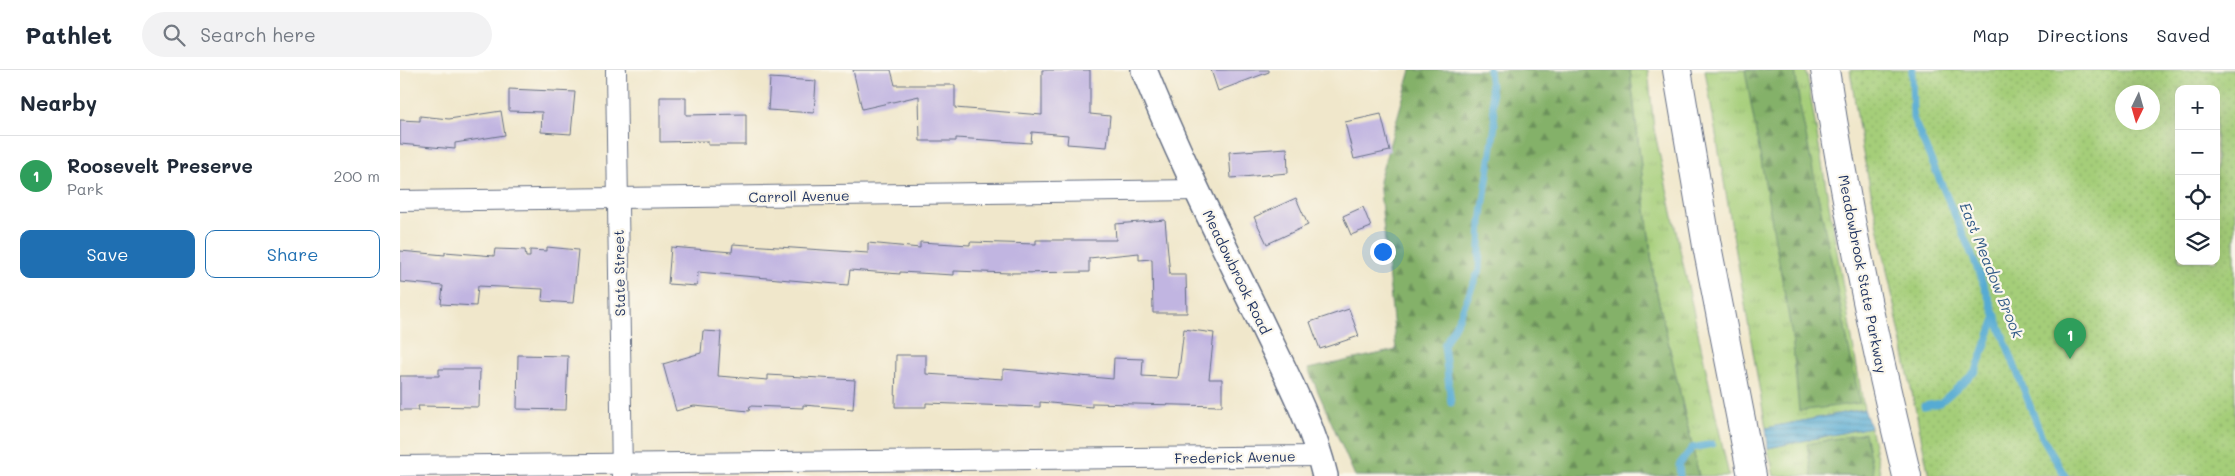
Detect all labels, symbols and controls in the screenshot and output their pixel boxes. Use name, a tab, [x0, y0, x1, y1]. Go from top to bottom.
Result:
search box	[142, 12, 492, 57]
text: Pathlet	[25, 19, 112, 50]
icon: search	[160, 21, 188, 49]
text: Search here	[200, 22, 316, 47]
text: Map	[1972, 23, 2009, 47]
text: Directions	[2037, 23, 2129, 47]
text: Saved	[2157, 23, 2210, 47]
north arrow	[2115, 85, 2160, 130]
map controls	[2175, 85, 2220, 265]
button: +	[2175, 85, 2220, 130]
text: Nearby	[20, 89, 97, 116]
button: −	[2175, 130, 2220, 175]
text: Roosevelt Preserve	[67, 153, 253, 178]
text: 1	[32, 165, 40, 186]
text: 200 m	[333, 165, 380, 186]
street label: Meadowbrook State Parkway	[1834, 173, 1892, 375]
button: locate	[2175, 175, 2220, 220]
text: Park	[67, 178, 103, 199]
street label: Carroll Avenue	[748, 186, 850, 206]
water label: East Meadow Brook	[1956, 199, 2029, 342]
street label: Meadowbrook Road	[1199, 207, 1275, 337]
button: layers	[2175, 220, 2220, 265]
button: Save	[20, 230, 195, 278]
button: Share	[205, 230, 380, 278]
street label: State Street	[609, 230, 629, 316]
your location	[1370, 239, 1396, 265]
pin: 1	[2054, 318, 2086, 359]
street label: Frederick Avenue	[1174, 446, 1296, 468]

